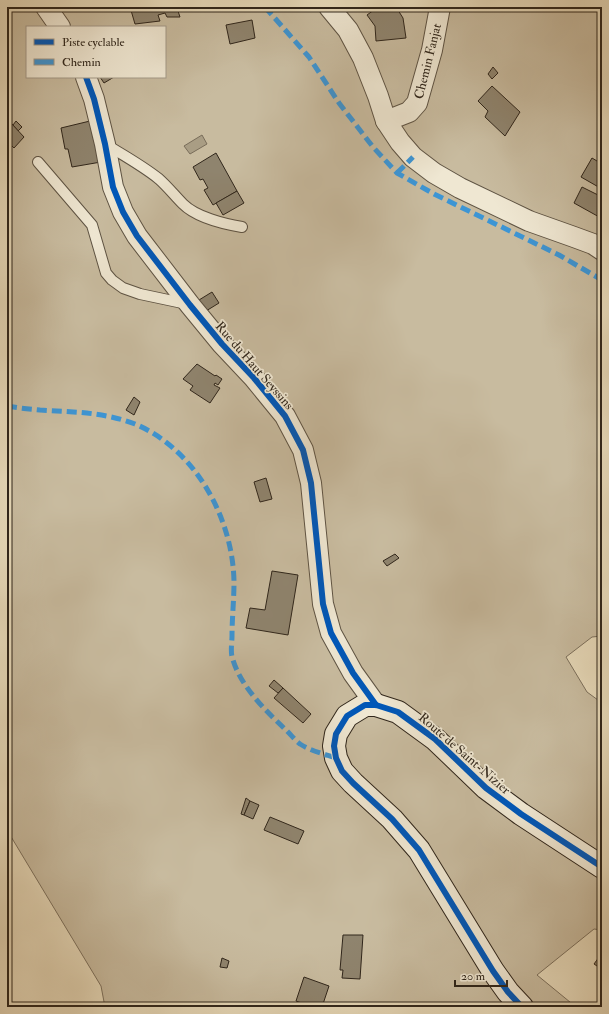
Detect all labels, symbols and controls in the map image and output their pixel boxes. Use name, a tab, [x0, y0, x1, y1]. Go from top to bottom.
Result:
street label: Chemin Fanjat	[411, 22, 445, 101]
legend	[26, 26, 166, 78]
text: Piste cyclable	[62, 35, 124, 50]
text: Chemin	[62, 55, 101, 70]
street label: Rue du Haut Seyssins	[211, 318, 297, 414]
street label: Route de Saint-Nizier	[415, 710, 514, 798]
scale bar	[455, 962, 507, 988]
text: 20 m	[461, 969, 486, 984]

